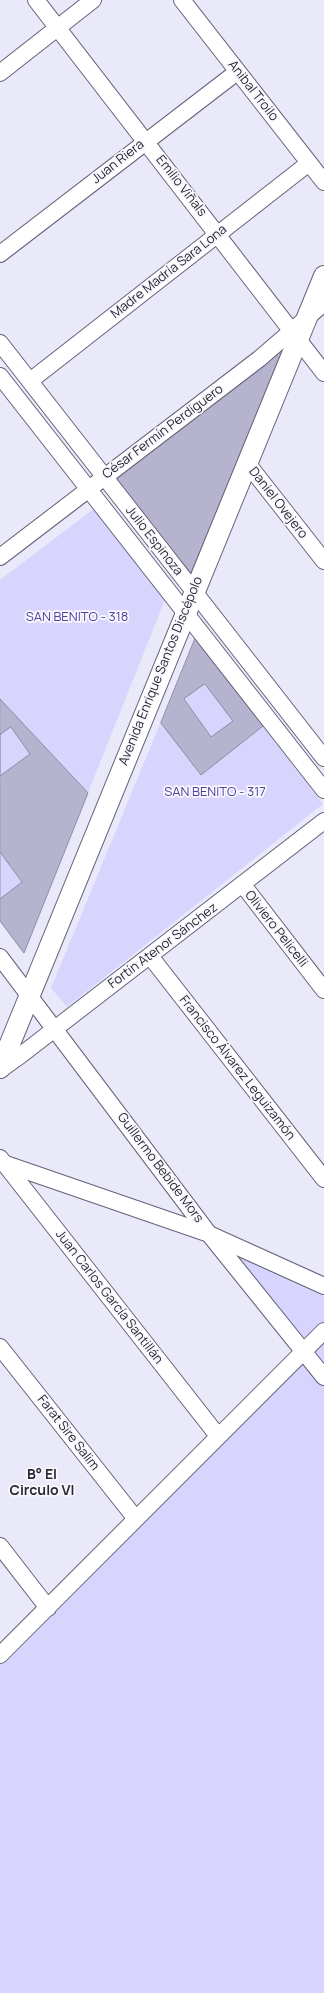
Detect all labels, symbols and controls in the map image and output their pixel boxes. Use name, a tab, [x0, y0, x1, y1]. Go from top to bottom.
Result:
street label: Anibal Troilo	[224, 58, 282, 124]
street label: Juan Riera	[89, 137, 147, 187]
street label: Emilio Viñals	[152, 152, 210, 220]
street label: Madre Madría Sara Lona	[108, 222, 230, 322]
street label: César Fermín Perdiguero	[100, 381, 226, 483]
street label: Daniel Ovejero	[245, 464, 311, 542]
street label: Julio Espinoza	[122, 503, 186, 579]
street label: Avenida Enrique Santos Discépolo	[116, 574, 206, 768]
park label: SAN BENITO - 318	[26, 609, 128, 625]
park label: SAN BENITO - 317	[164, 784, 266, 800]
street label: Oliviero Pelicelli	[241, 888, 311, 970]
street label: Fortín Atenor Sánchez	[105, 900, 221, 992]
street label: Francisco Álvarez Leguizamón	[176, 993, 298, 1143]
street label: Guillermo Bebide Mors	[114, 1110, 206, 1226]
street label: Juan Carlos García Santillán	[52, 1227, 166, 1367]
street label: Farat Sire Salim	[34, 1392, 102, 1474]
district label: B° El Circulo VI	[10, 1467, 74, 1500]

